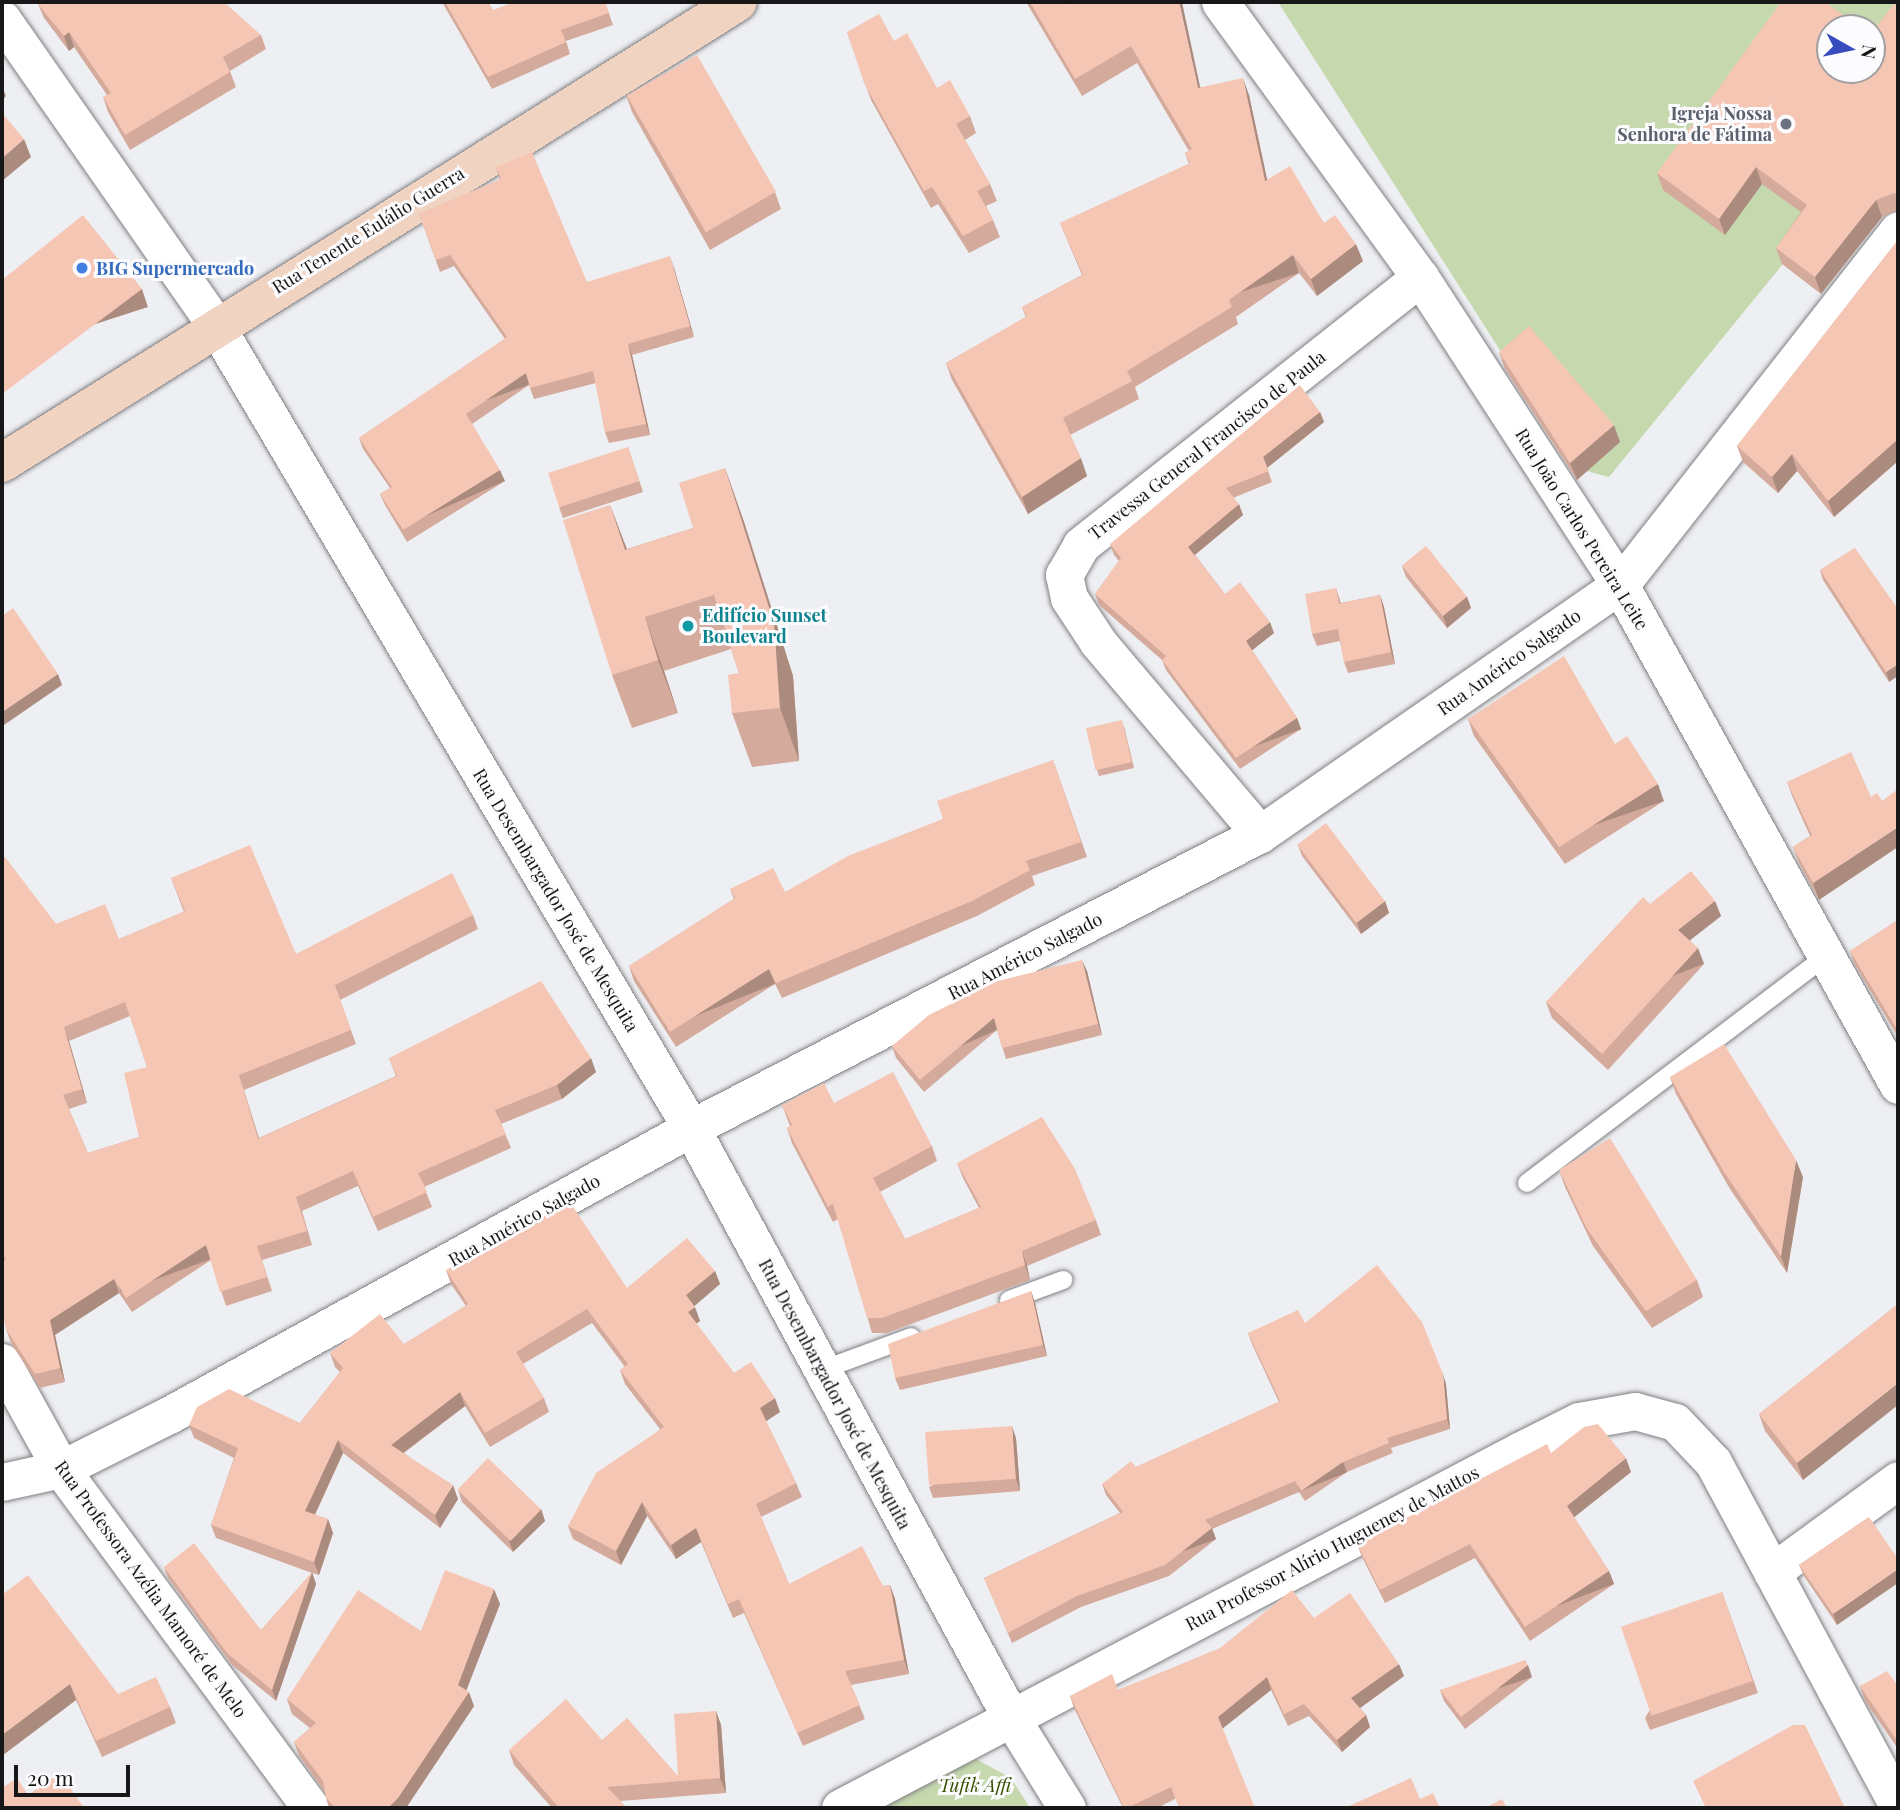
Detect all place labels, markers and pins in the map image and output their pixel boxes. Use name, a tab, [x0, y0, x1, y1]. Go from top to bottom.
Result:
place label: Igreja Nossa Senhora de Fátima	[1617, 103, 1772, 146]
marker: Igreja Nossa Senhora de Fátima	[1778, 116, 1794, 132]
place label: BIG Supermercado	[96, 257, 254, 279]
marker: BIG Supermercado	[74, 260, 90, 276]
place label: Edifício Sunset Boulevard	[702, 605, 827, 648]
marker: Edifício Sunset Boulevard	[680, 618, 696, 634]

